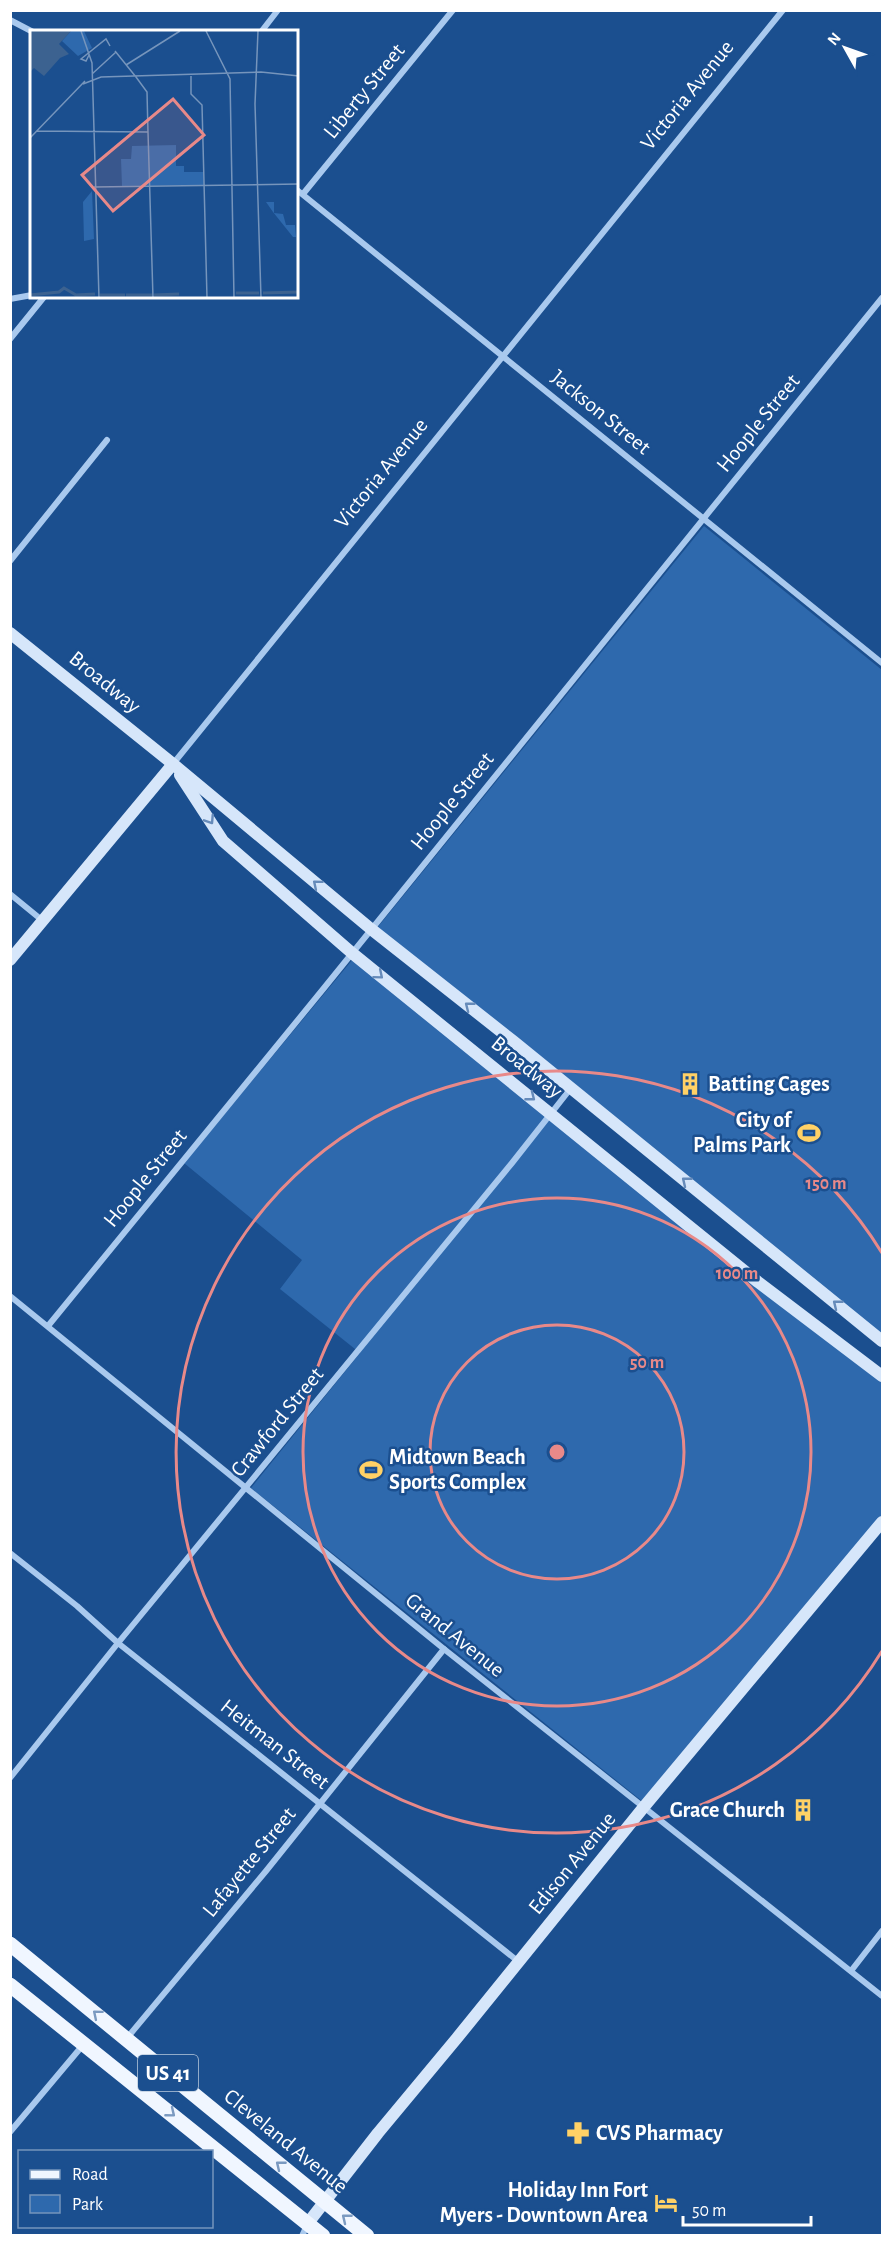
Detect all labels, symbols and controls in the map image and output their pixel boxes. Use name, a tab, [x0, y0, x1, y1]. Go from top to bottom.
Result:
north arrow	[815, 18, 875, 78]
inset map	[30, 30, 298, 298]
text: N	[825, 30, 844, 48]
street label: Victoria Avenue	[636, 36, 738, 154]
street label: Liberty Street	[319, 39, 409, 143]
street label: Jackson Street	[547, 366, 655, 458]
street label: Hoople Street	[712, 370, 804, 476]
street label: Victoria Avenue	[330, 414, 432, 532]
street label: Broadway	[65, 647, 145, 718]
street label: Hoople Street	[406, 748, 498, 854]
one-way arrow	[202, 814, 214, 824]
one-way arrow	[313, 880, 324, 891]
one-way arrow	[372, 968, 383, 979]
one-way arrow	[464, 1002, 475, 1013]
street label: Broadway	[487, 1032, 567, 1103]
building icon: Batting Cages	[677, 1071, 703, 1097]
place label: Batting Cages	[708, 1073, 830, 1095]
one-way arrow	[524, 1089, 535, 1100]
place label: City of Palms Park	[693, 1109, 793, 1156]
sports icon: City of Palms Park	[796, 1120, 822, 1146]
street label: Hoople Street	[99, 1125, 191, 1231]
text: 150 m	[806, 1175, 846, 1193]
one-way arrow	[682, 1177, 693, 1188]
text: 100 m	[716, 1265, 758, 1283]
one-way arrow	[833, 1300, 844, 1311]
text: 50 m	[630, 1354, 664, 1372]
street label: Crawford Street	[226, 1363, 328, 1481]
centre of rings	[547, 1442, 567, 1462]
place label: Midtown Beach Sports Complex	[389, 1446, 526, 1493]
sports icon: Midtown Beach Sports Complex	[358, 1457, 384, 1483]
street label: Grand Avenue	[401, 1589, 509, 1681]
street label: Heitman Street	[216, 1695, 334, 1793]
building icon: Grace Church	[790, 1797, 816, 1823]
place label: Grace Church	[670, 1799, 785, 1821]
street label: Lafayette Street	[198, 1803, 300, 1921]
street label: Edison Avenue	[524, 1808, 620, 1918]
one-way arrow	[93, 2010, 104, 2021]
road number: US 41	[138, 2055, 198, 2091]
street label: Cleveland Avenue	[220, 2085, 352, 2197]
one-way arrow	[164, 2106, 175, 2117]
pharmacy icon: CVS Pharmacy	[565, 2120, 591, 2146]
place label: CVS Pharmacy	[596, 2122, 723, 2145]
legend	[18, 2150, 213, 2228]
one-way arrow	[275, 2161, 286, 2172]
text: Road	[72, 2166, 108, 2184]
place label: Holiday Inn Fort Myers - Downtown Area	[440, 2179, 649, 2227]
scale bar	[683, 2189, 810, 2227]
hotel icon: Holiday Inn Fort Myers - Downtown Area	[653, 2190, 679, 2216]
text: Park	[72, 2196, 104, 2214]
text: 50 m	[692, 2202, 726, 2220]
one-way arrow	[342, 2215, 353, 2226]

